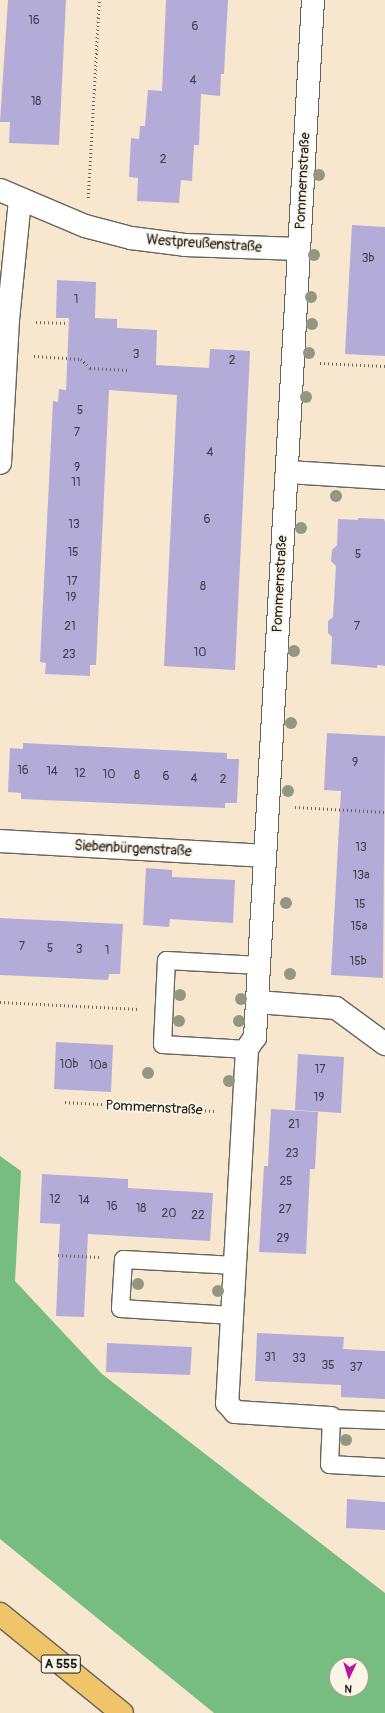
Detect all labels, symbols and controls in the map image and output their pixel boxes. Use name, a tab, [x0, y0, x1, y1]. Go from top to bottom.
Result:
house number: 16	[28, 14, 40, 28]
house number: 6	[192, 20, 198, 34]
house number: 4	[190, 74, 196, 88]
house number: 18	[31, 95, 41, 109]
street label: Pommernstraße	[292, 132, 314, 230]
house number: 2	[160, 153, 166, 167]
street label: Westpreußenstraße	[146, 232, 262, 256]
house number: 3b	[362, 252, 374, 266]
house number: 1	[74, 293, 78, 307]
house number: 3	[133, 348, 139, 362]
house number: 2	[229, 354, 235, 368]
house number: 5	[77, 404, 83, 418]
house number: 7	[74, 426, 80, 440]
house number: 4	[207, 446, 213, 460]
house number: 9	[74, 461, 80, 475]
house number: 11	[71, 476, 81, 490]
house number: 6	[204, 513, 210, 527]
house number: 13	[68, 518, 80, 532]
street label: Pommernstraße	[269, 535, 291, 633]
house number: 15	[67, 546, 79, 560]
house number: 5	[355, 548, 361, 562]
house number: 17	[66, 575, 78, 589]
house number: 8	[200, 580, 206, 594]
house number: 19	[66, 591, 76, 605]
house number: 21	[64, 620, 76, 634]
house number: 7	[354, 620, 360, 634]
house number: 10	[194, 646, 206, 660]
house number: 23	[62, 648, 76, 662]
house number: 9	[352, 756, 358, 770]
house number: 16	[17, 764, 29, 778]
house number: 14	[46, 765, 58, 779]
house number: 12	[74, 767, 86, 781]
house number: 10	[103, 768, 115, 782]
house number: 8	[134, 769, 140, 783]
house number: 6	[163, 770, 169, 784]
house number: 4	[191, 772, 197, 786]
house number: 2	[220, 773, 226, 787]
street label: Siebenbürgenstraße	[74, 838, 192, 860]
house number: 13	[355, 841, 367, 855]
house number: 13a	[353, 869, 369, 883]
house number: 15	[354, 898, 366, 912]
house number: 15a	[351, 920, 367, 934]
house number: 7	[19, 940, 25, 954]
house number: 5	[47, 942, 53, 956]
house number: 3	[76, 943, 82, 957]
house number: 1	[105, 944, 109, 958]
house number: 15b	[349, 955, 367, 969]
house number: 10b	[60, 1058, 78, 1072]
house number: 10a	[89, 1059, 107, 1073]
house number: 17	[314, 1063, 326, 1077]
house number: 19	[314, 1091, 324, 1105]
street label: Pommernstraße	[105, 1097, 203, 1119]
house number: 21	[288, 1118, 300, 1132]
house number: 23	[285, 1147, 299, 1161]
house number: 25	[279, 1175, 293, 1189]
house number: 12	[49, 1193, 61, 1207]
house number: 14	[78, 1194, 90, 1208]
house number: 16	[106, 1200, 118, 1214]
house number: 18	[136, 1202, 146, 1216]
house number: 27	[278, 1203, 292, 1217]
house number: 20	[162, 1207, 176, 1221]
house number: 22	[191, 1209, 205, 1223]
house number: 29	[277, 1232, 289, 1246]
house number: 31	[264, 1351, 276, 1365]
house number: 33	[292, 1352, 306, 1366]
house number: 35	[321, 1359, 335, 1373]
house number: 37	[349, 1361, 363, 1375]
road number: A 555	[40, 1653, 82, 1675]
north arrow	[329, 1657, 369, 1697]
text: N	[344, 1682, 352, 1695]

